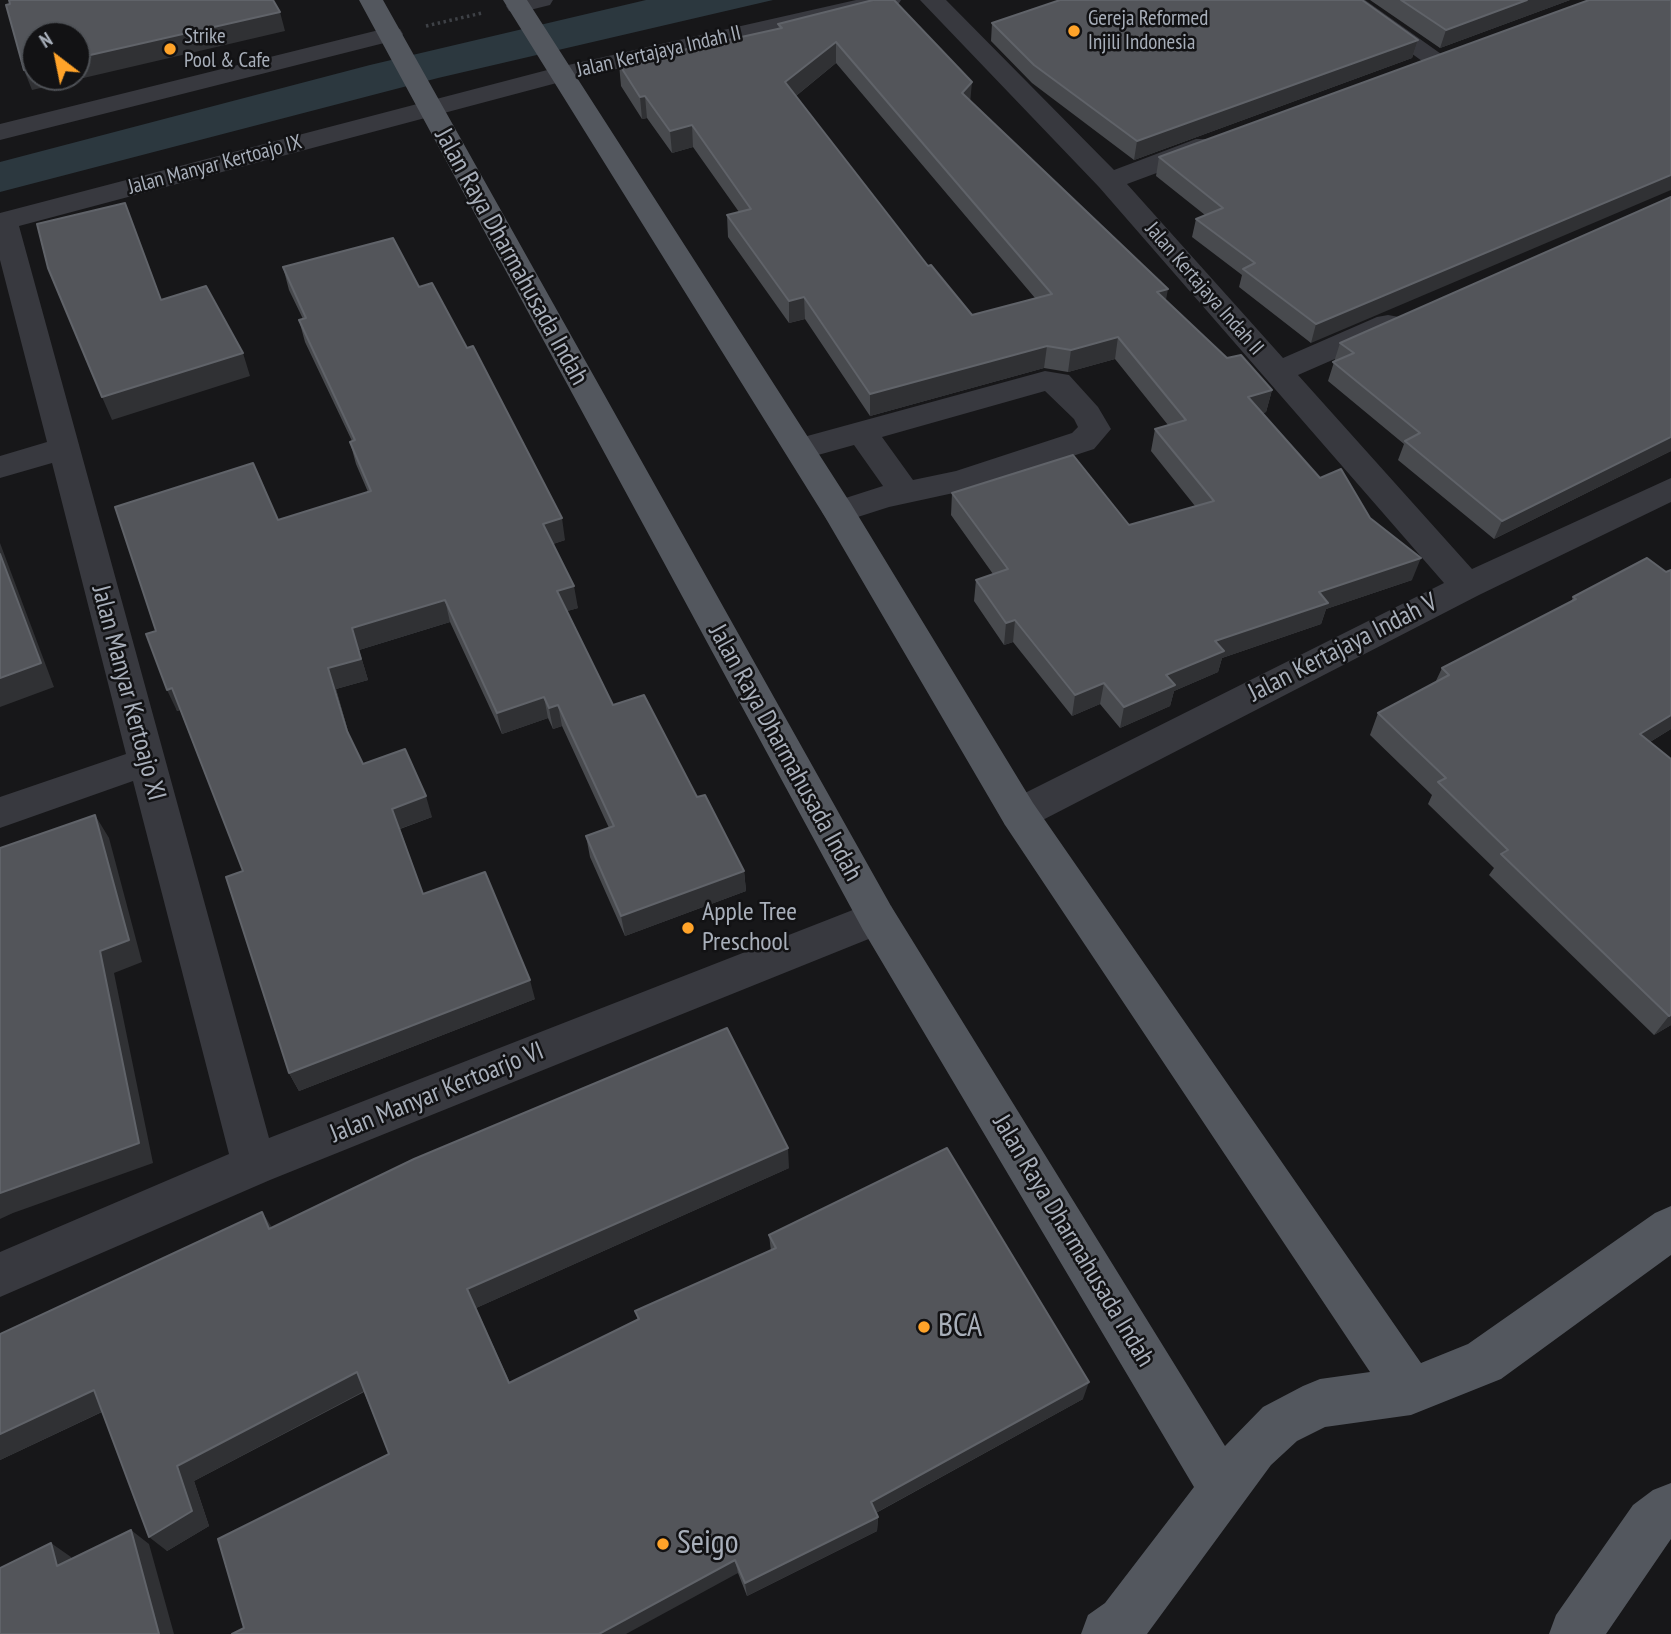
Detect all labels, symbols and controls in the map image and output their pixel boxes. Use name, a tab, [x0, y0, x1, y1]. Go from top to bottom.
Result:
place label: Gereja Reformed Injili Indonesia	[1088, 6, 1208, 56]
north arrow	[21, 21, 91, 91]
street label: Jalan Kertajaya Indah II	[574, 21, 744, 83]
marker: Gereja Reformed Injili Indonesia	[1066, 23, 1082, 39]
place label: Strike Pool & Cafe	[184, 24, 270, 74]
text: N	[35, 27, 57, 53]
marker: Strike Pool & Cafe	[162, 41, 178, 57]
street label: Jalan Raya Dharmahusada Indah	[427, 123, 595, 391]
street label: Jalan Manyar Kertoajo IX	[125, 130, 305, 200]
street label: Jalan Kertajaya Indah II	[1139, 217, 1269, 361]
street label: Jalan Manyar Kertoajo XI	[84, 582, 172, 804]
street label: Jalan Kertajaya Indah V	[1243, 587, 1443, 709]
street label: Jalan Raya Dharmahusada Indah	[701, 619, 869, 887]
place label: Apple Tree Preschool	[702, 897, 797, 958]
marker: Apple Tree Preschool	[680, 920, 696, 936]
street label: Jalan Manyar Kertoarjo VI	[326, 1036, 548, 1150]
street label: Jalan Raya Dharmahusada Indah	[985, 1109, 1161, 1373]
place label: BCA	[938, 1308, 982, 1346]
marker: BCA	[916, 1319, 932, 1335]
place label: Seigo	[677, 1525, 739, 1563]
marker: Seigo	[655, 1536, 671, 1552]

